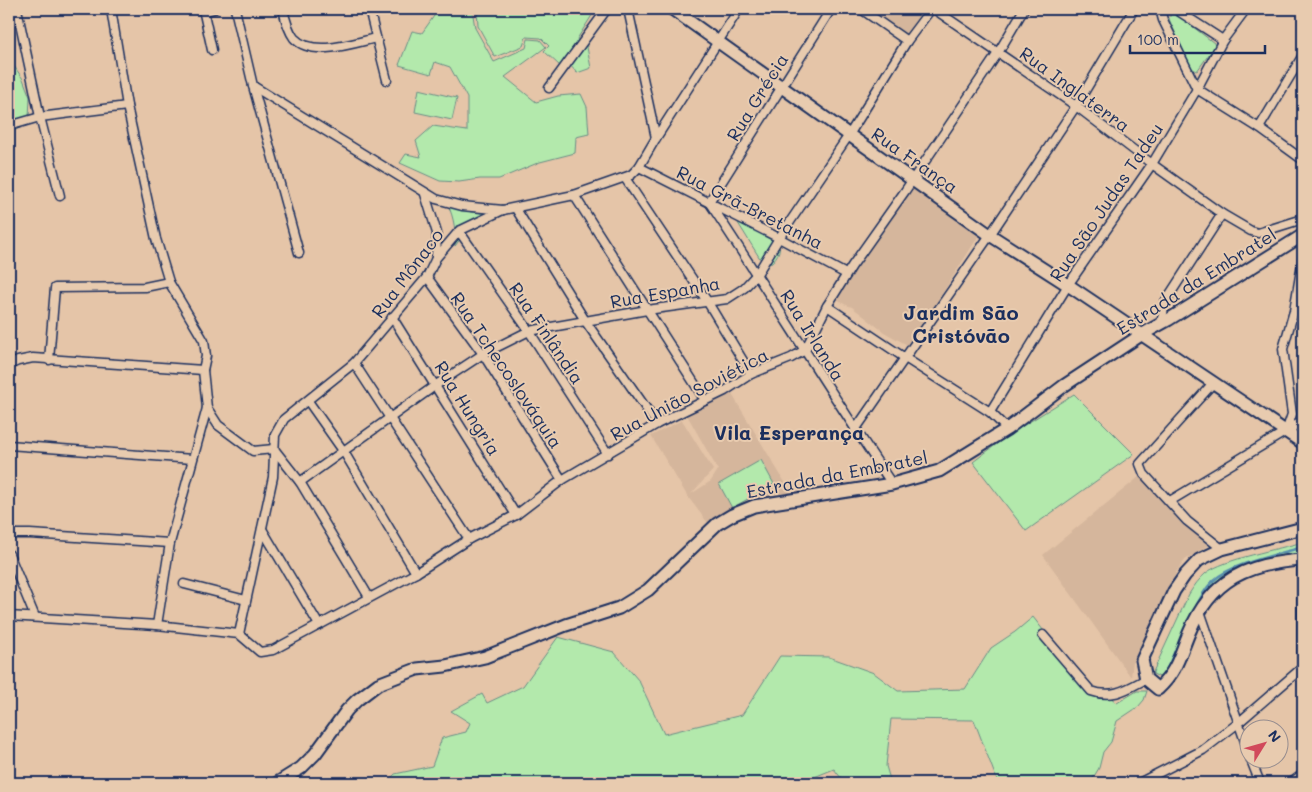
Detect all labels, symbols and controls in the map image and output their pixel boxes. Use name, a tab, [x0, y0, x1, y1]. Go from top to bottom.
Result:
scale bar	[1130, 22, 1264, 54]
text: 100 m	[1137, 29, 1179, 49]
street label: Rua Inglaterra	[1015, 41, 1135, 137]
street label: Rua Grécia	[721, 49, 793, 145]
street label: Rua São Judas Tadeu	[1044, 118, 1168, 286]
street label: Rua França	[867, 121, 963, 199]
street label: Rua Grã-Bretanha	[673, 160, 827, 254]
street label: Estrada da Embratel	[1112, 222, 1280, 340]
street label: Rua Mônaco	[366, 223, 449, 322]
street label: Rua Espanha	[608, 271, 722, 313]
street label: Rua Finlândia	[504, 277, 590, 389]
street label: Rua Irlanda	[775, 285, 851, 385]
street label: Rua Tchecoslováquia	[446, 287, 568, 453]
district label: Jardim São Cristóvão	[903, 299, 1019, 348]
street label: Rua União Soviética	[606, 342, 772, 446]
street label: Rua Hungria	[429, 356, 507, 460]
district label: Vila Esperança	[714, 419, 864, 445]
street label: Estrada da Embratel	[744, 445, 930, 503]
north arrow	[1240, 720, 1290, 770]
text: N	[1264, 726, 1286, 746]

